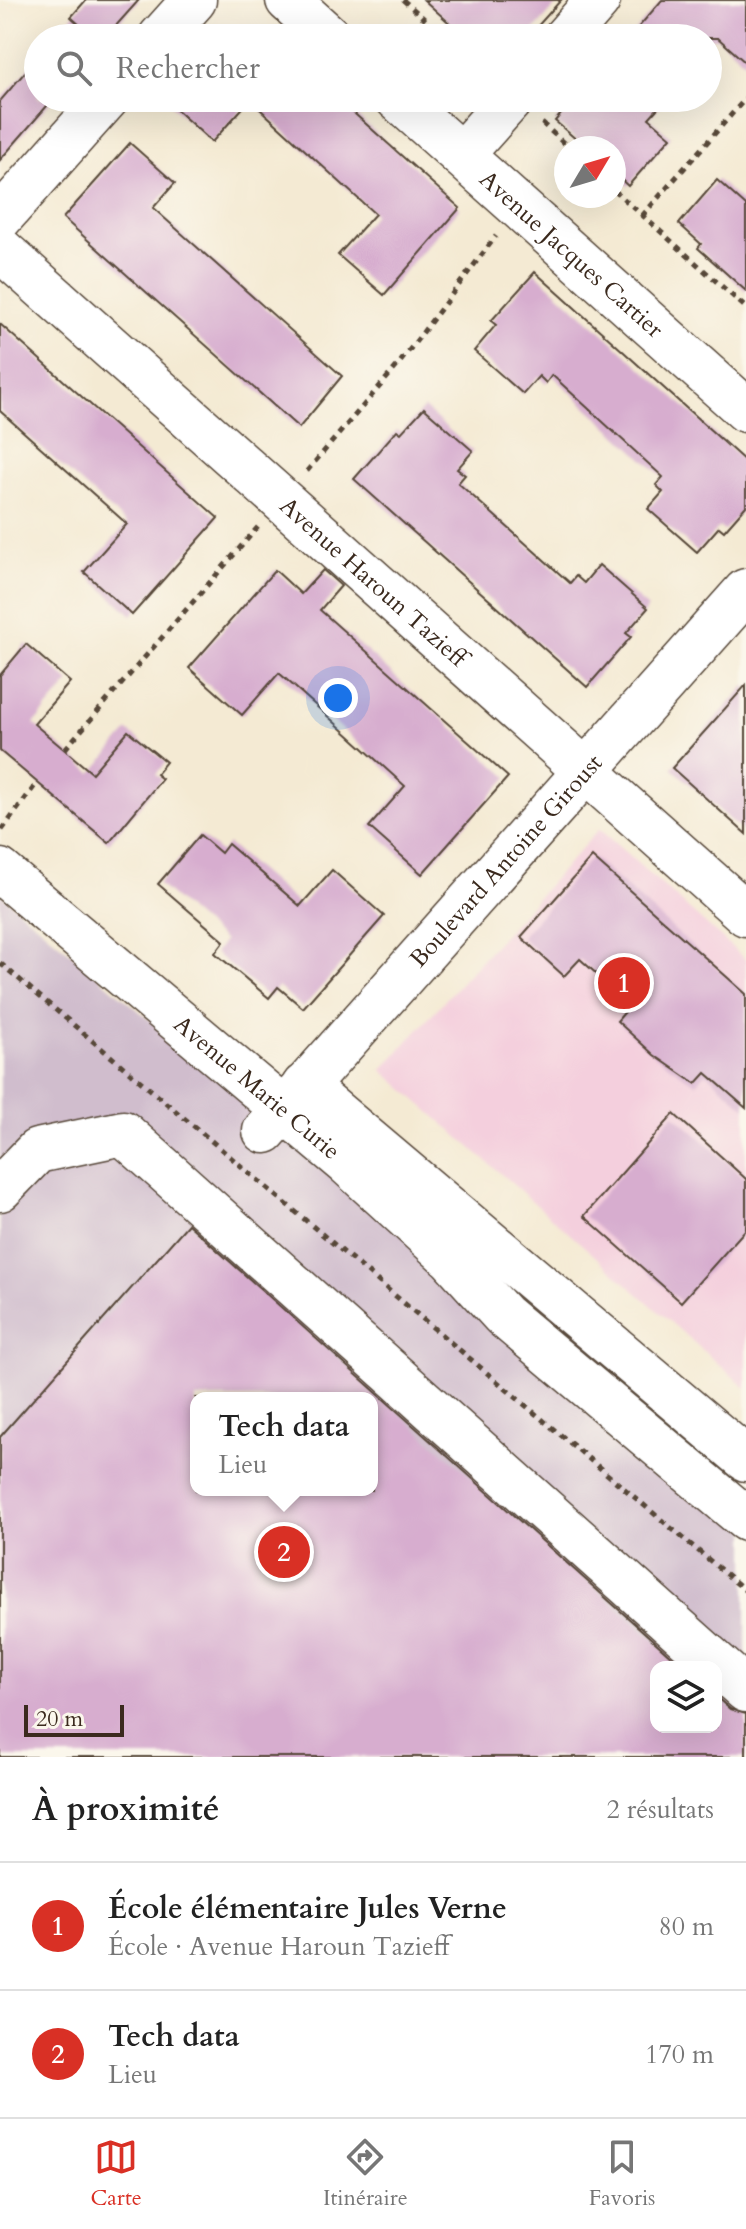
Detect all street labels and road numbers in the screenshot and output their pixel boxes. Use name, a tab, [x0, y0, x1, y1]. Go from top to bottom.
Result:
street label: Avenue Jacques Cartier	[472, 163, 671, 345]
street label: Avenue Haroun Tazieff	[272, 489, 477, 676]
street label: Boulevard Antoine Giroust	[402, 747, 610, 974]
street label: Avenue Marie Curie	[167, 1008, 347, 1167]

